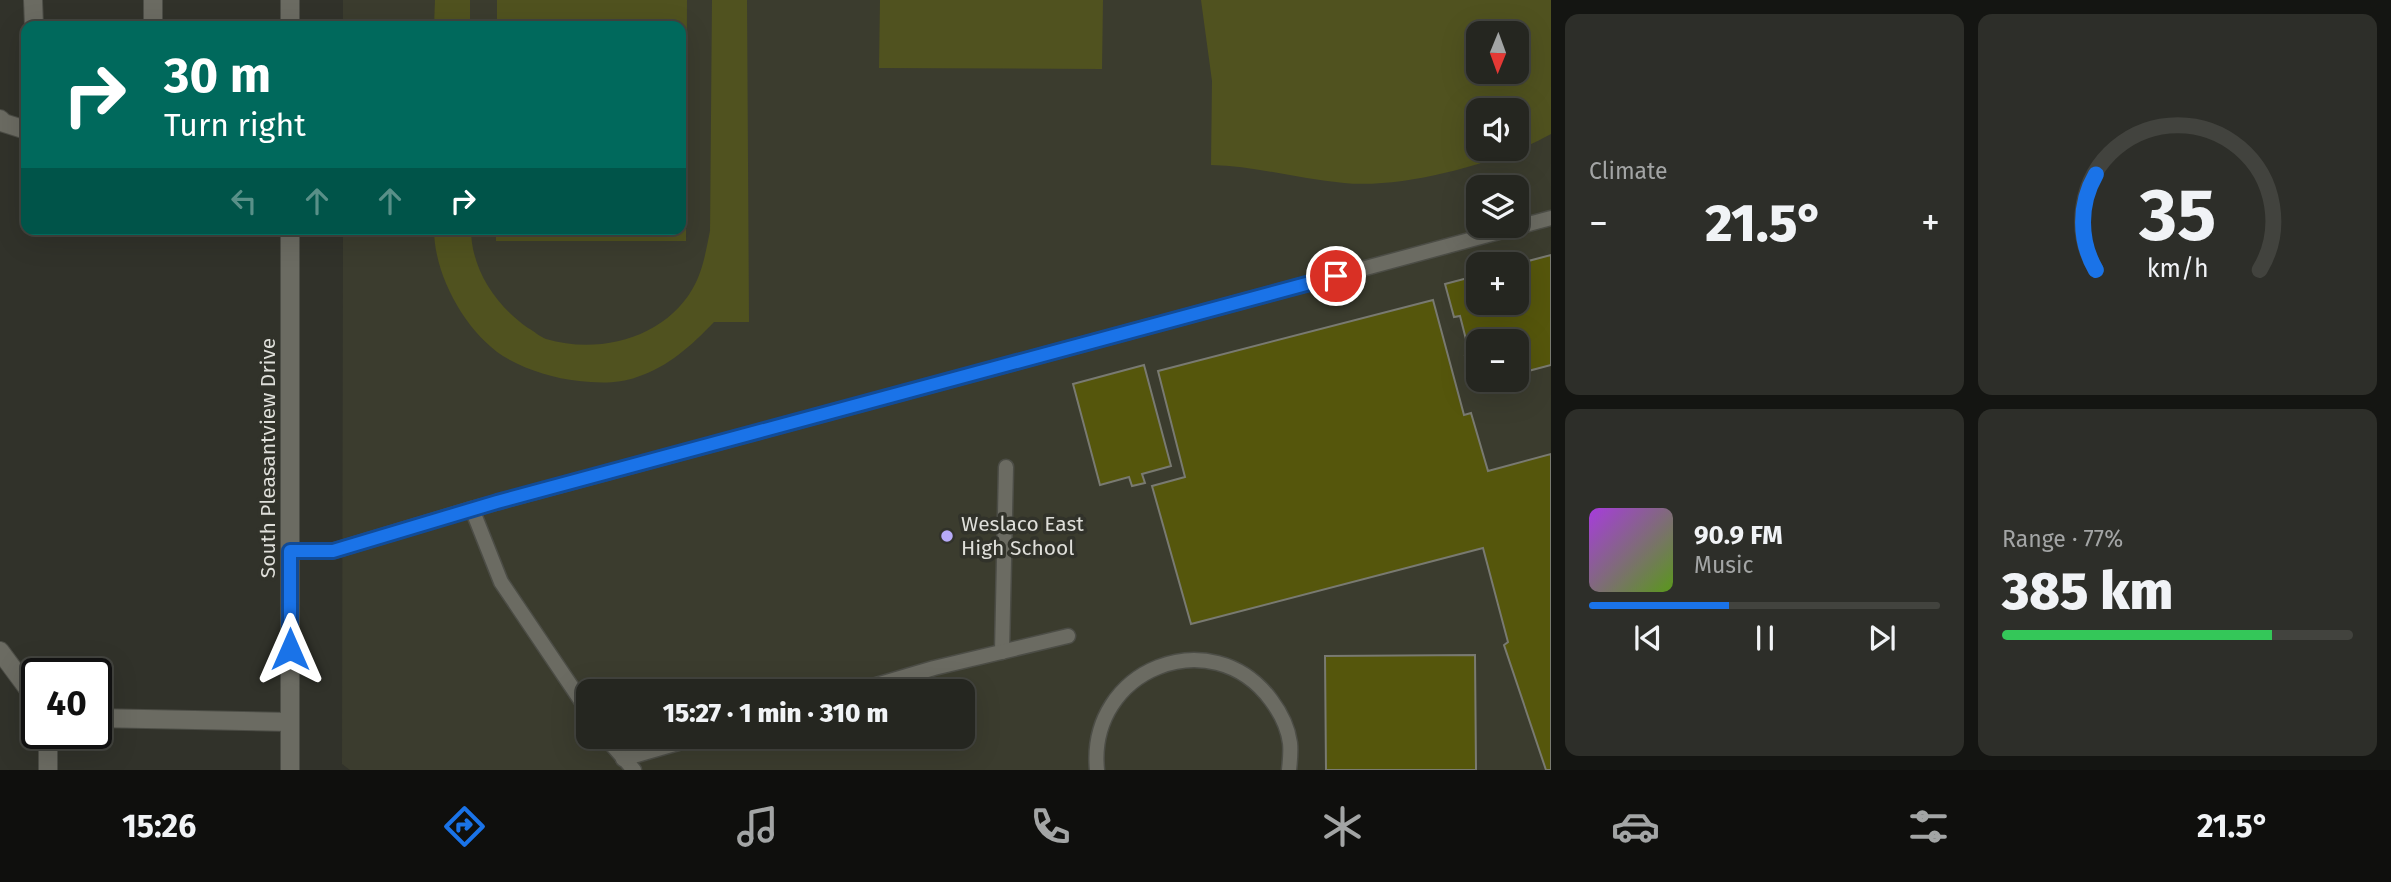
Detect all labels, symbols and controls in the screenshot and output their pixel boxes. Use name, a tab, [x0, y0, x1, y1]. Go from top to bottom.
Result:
north arrow	[1466, 21, 1530, 84]
map controls	[1466, 21, 1529, 392]
text: 30 m	[164, 46, 271, 105]
icon: right	[49, 49, 140, 140]
button: sound	[1466, 98, 1529, 161]
text: Turn right	[164, 106, 306, 144]
text: Climate	[1589, 157, 1668, 185]
text: 35	[2138, 173, 2216, 260]
button: layers	[1466, 175, 1529, 238]
icon: left	[225, 182, 263, 220]
icon: ahead	[298, 182, 336, 220]
icon: ahead	[371, 182, 409, 220]
icon: right	[444, 182, 482, 220]
text: 21.5°	[1705, 192, 1824, 255]
text: −	[1589, 200, 1608, 246]
text: +	[1921, 200, 1940, 246]
pin	[1306, 246, 1366, 306]
button: +	[1466, 252, 1529, 315]
text: km/h	[2147, 254, 2208, 284]
icon: arrive	[1317, 257, 1355, 295]
button: −	[1466, 329, 1529, 392]
street label: South Pleasantview Drive	[255, 338, 281, 578]
place label: Weslaco East High School	[961, 511, 1084, 561]
text: 90.9 FM	[1694, 520, 1783, 551]
text: Range · 77%	[2002, 525, 2123, 553]
marker: Weslaco East High School	[939, 528, 955, 544]
text: Music	[1694, 551, 1754, 579]
text: 385 km	[2002, 560, 2173, 623]
position arrow	[253, 612, 327, 686]
icon: previous	[1629, 619, 1667, 657]
icon: pause	[1746, 619, 1784, 657]
icon: next	[1863, 619, 1901, 657]
speed limit sign: 40	[21, 658, 112, 749]
text: 15:27 · 1 min · 310 m	[663, 698, 888, 729]
icon: directions	[440, 802, 489, 851]
icon: music	[733, 802, 782, 851]
icon: phone	[1026, 802, 1075, 851]
icon: climate	[1318, 802, 1367, 851]
icon: car	[1611, 802, 1660, 851]
icon: filters	[1904, 802, 1953, 851]
text: 15:26	[122, 807, 196, 845]
text: 21.5°	[2197, 807, 2269, 845]

